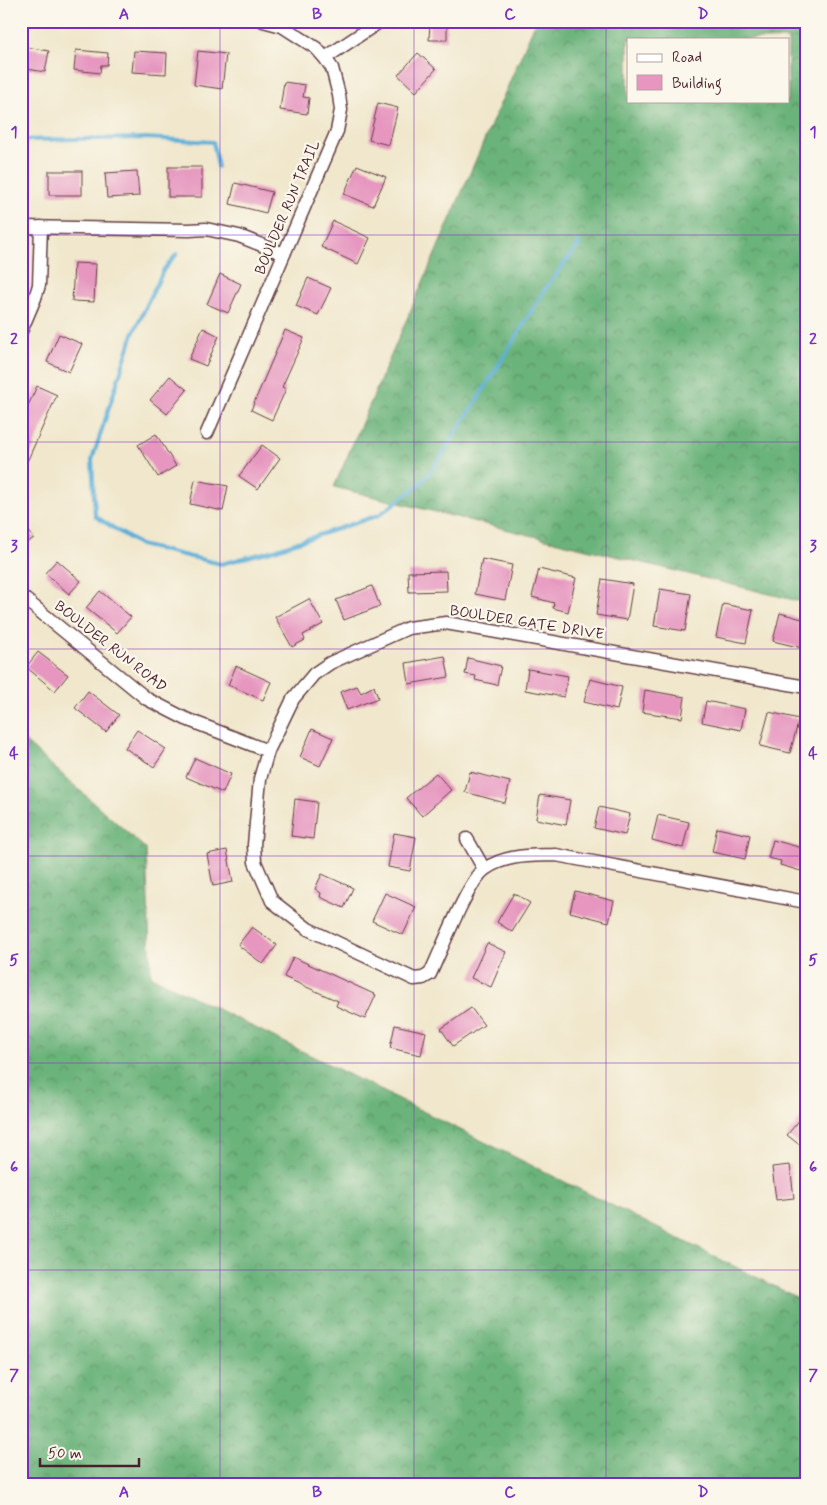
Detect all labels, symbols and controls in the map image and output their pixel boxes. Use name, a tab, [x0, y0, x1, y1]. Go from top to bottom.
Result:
text: A	[119, 4, 129, 25]
text: B	[312, 4, 322, 25]
text: C	[504, 4, 516, 25]
text: D	[697, 4, 709, 25]
legend	[627, 38, 790, 102]
text: Road	[672, 48, 702, 68]
text: Building	[672, 74, 722, 95]
text: 1	[10, 122, 18, 143]
text: 1	[809, 122, 817, 143]
street label: BOULDER RUN TRAIL	[250, 137, 325, 278]
text: 2	[10, 329, 18, 350]
text: 2	[809, 329, 817, 350]
text: 3	[10, 536, 18, 557]
text: 3	[809, 536, 817, 557]
street label: BOULDER RUN ROAD	[50, 596, 171, 697]
street label: BOULDER GATE DRIVE	[448, 601, 606, 645]
text: 4	[9, 743, 19, 764]
text: 4	[808, 743, 818, 764]
text: 5	[9, 950, 19, 971]
text: 5	[808, 950, 818, 971]
text: 6	[10, 1157, 18, 1178]
text: 6	[809, 1157, 817, 1178]
text: 7	[9, 1365, 19, 1386]
text: 7	[808, 1365, 818, 1386]
scale bar	[40, 1435, 139, 1467]
text: 50 m	[48, 1444, 82, 1464]
text: A	[119, 1482, 129, 1503]
text: B	[312, 1482, 322, 1503]
text: C	[504, 1482, 516, 1503]
text: D	[697, 1482, 709, 1503]

